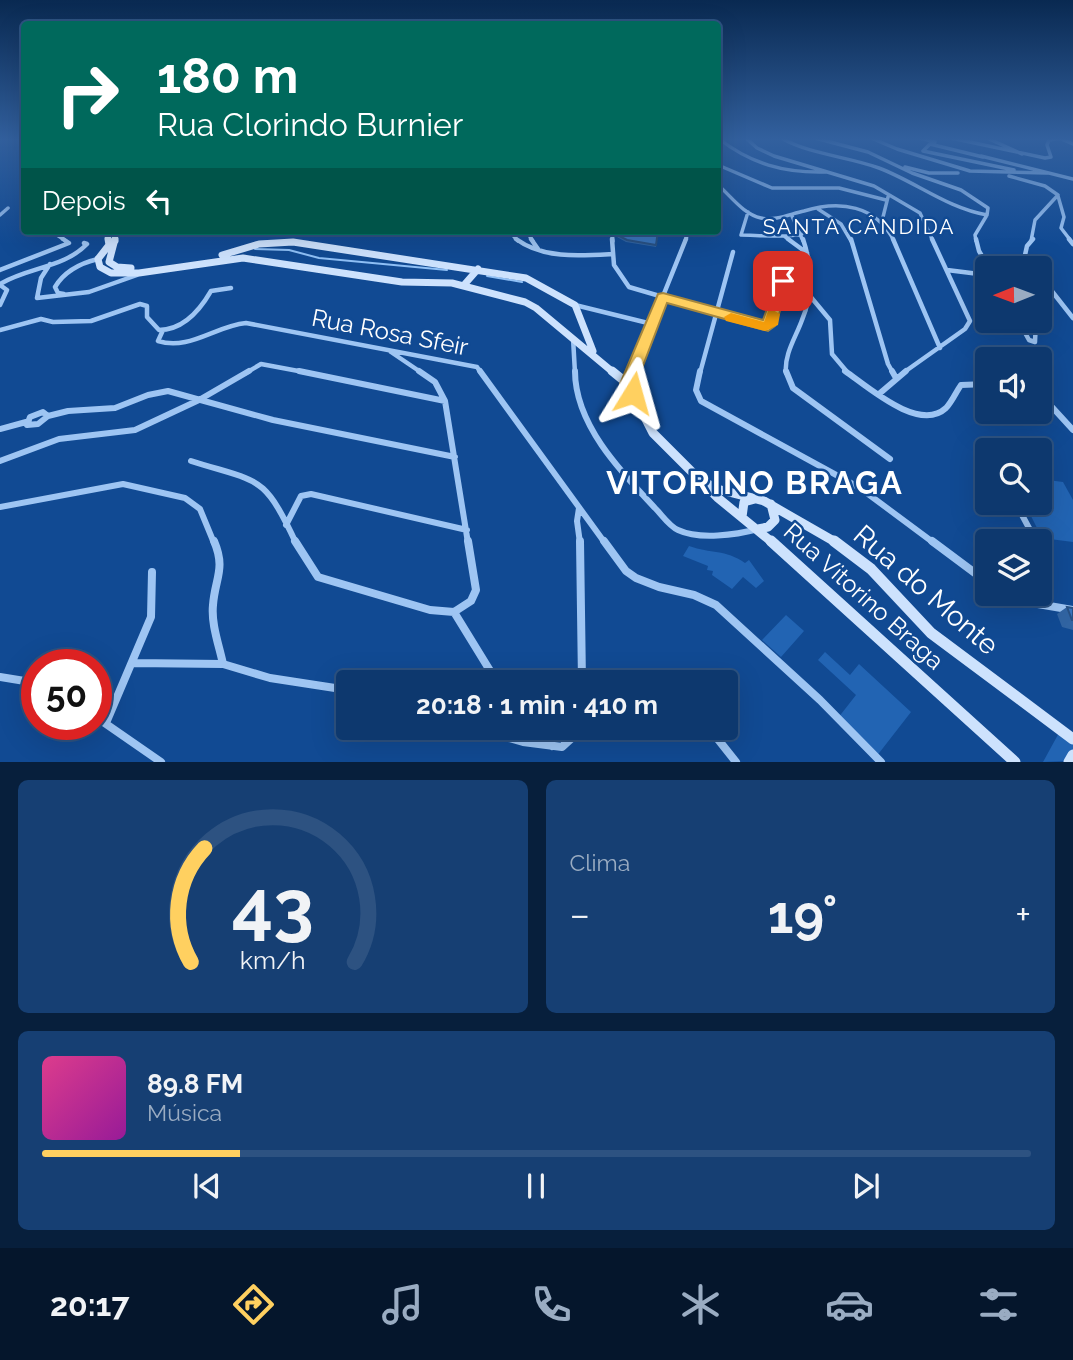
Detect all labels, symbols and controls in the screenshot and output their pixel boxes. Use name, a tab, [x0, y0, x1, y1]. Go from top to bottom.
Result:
text: 180 m	[157, 47, 298, 104]
icon: right	[42, 49, 133, 140]
text: Rua Clorindo Burnier	[157, 106, 463, 143]
icon: left	[140, 182, 178, 220]
text: Depois	[42, 186, 126, 216]
district label: SANTA CÂNDIDA	[763, 214, 955, 239]
pin	[753, 251, 813, 311]
north arrow	[975, 256, 1052, 332]
map controls	[975, 256, 1052, 606]
icon: arrive	[764, 262, 802, 300]
street label: Rua Rosa Sfeir	[309, 303, 471, 362]
button: sound	[975, 347, 1052, 424]
position arrow	[596, 356, 670, 430]
button: search	[975, 438, 1052, 515]
district label: VITORINO BRAGA	[606, 464, 904, 501]
street label: Rua Vitorino Braga	[778, 517, 950, 675]
street label: Rua do Monte	[847, 518, 1005, 662]
button: layers	[975, 529, 1052, 606]
speed limit sign: 50	[21, 649, 112, 740]
text: 20:18 · 1 min · 410 m	[416, 690, 658, 720]
text: Clima	[570, 849, 630, 876]
text: 43	[232, 865, 314, 950]
text: 19°	[768, 884, 837, 945]
text: −	[570, 892, 590, 937]
text: +	[1015, 892, 1031, 937]
text: km/h	[240, 945, 306, 975]
text: 89.8 FM	[147, 1069, 243, 1099]
text: Música	[147, 1099, 222, 1126]
icon: previous	[188, 1167, 226, 1205]
icon: pause	[517, 1167, 555, 1205]
icon: next	[847, 1167, 885, 1205]
icon: directions	[229, 1280, 278, 1329]
icon: music	[378, 1280, 427, 1329]
icon: phone	[527, 1280, 576, 1329]
icon: climate	[676, 1280, 725, 1329]
icon: car	[825, 1280, 874, 1329]
icon: filters	[974, 1280, 1023, 1329]
text: 20:17	[50, 1286, 129, 1323]

